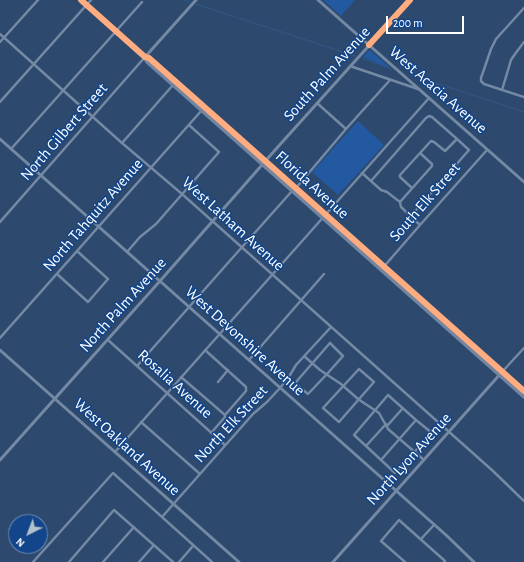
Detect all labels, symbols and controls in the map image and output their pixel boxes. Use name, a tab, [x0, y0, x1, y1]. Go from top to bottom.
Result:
scale bar	[388, 8, 466, 34]
text: 200 m	[393, 17, 423, 29]
street label: South Palm Avenue	[280, 23, 374, 125]
street label: West Acacia Avenue	[385, 42, 491, 138]
street label: North Gilbert Street	[16, 79, 112, 185]
street label: Florida Avenue	[271, 147, 353, 223]
street label: North Tahquitz Avenue	[39, 155, 147, 275]
street label: South Elk Street	[385, 159, 465, 245]
street label: West Latham Avenue	[178, 173, 288, 275]
street label: North Palm Avenue	[75, 254, 171, 356]
street label: West Devonshire Avenue	[181, 282, 309, 400]
street label: Rosalia Avenue	[134, 345, 216, 423]
street label: North Elk Street	[190, 381, 272, 467]
street label: West Oakland Avenue	[70, 394, 184, 500]
street label: North Lyon Avenue	[363, 409, 455, 509]
north arrow	[8, 514, 48, 554]
text: N	[14, 536, 27, 549]

